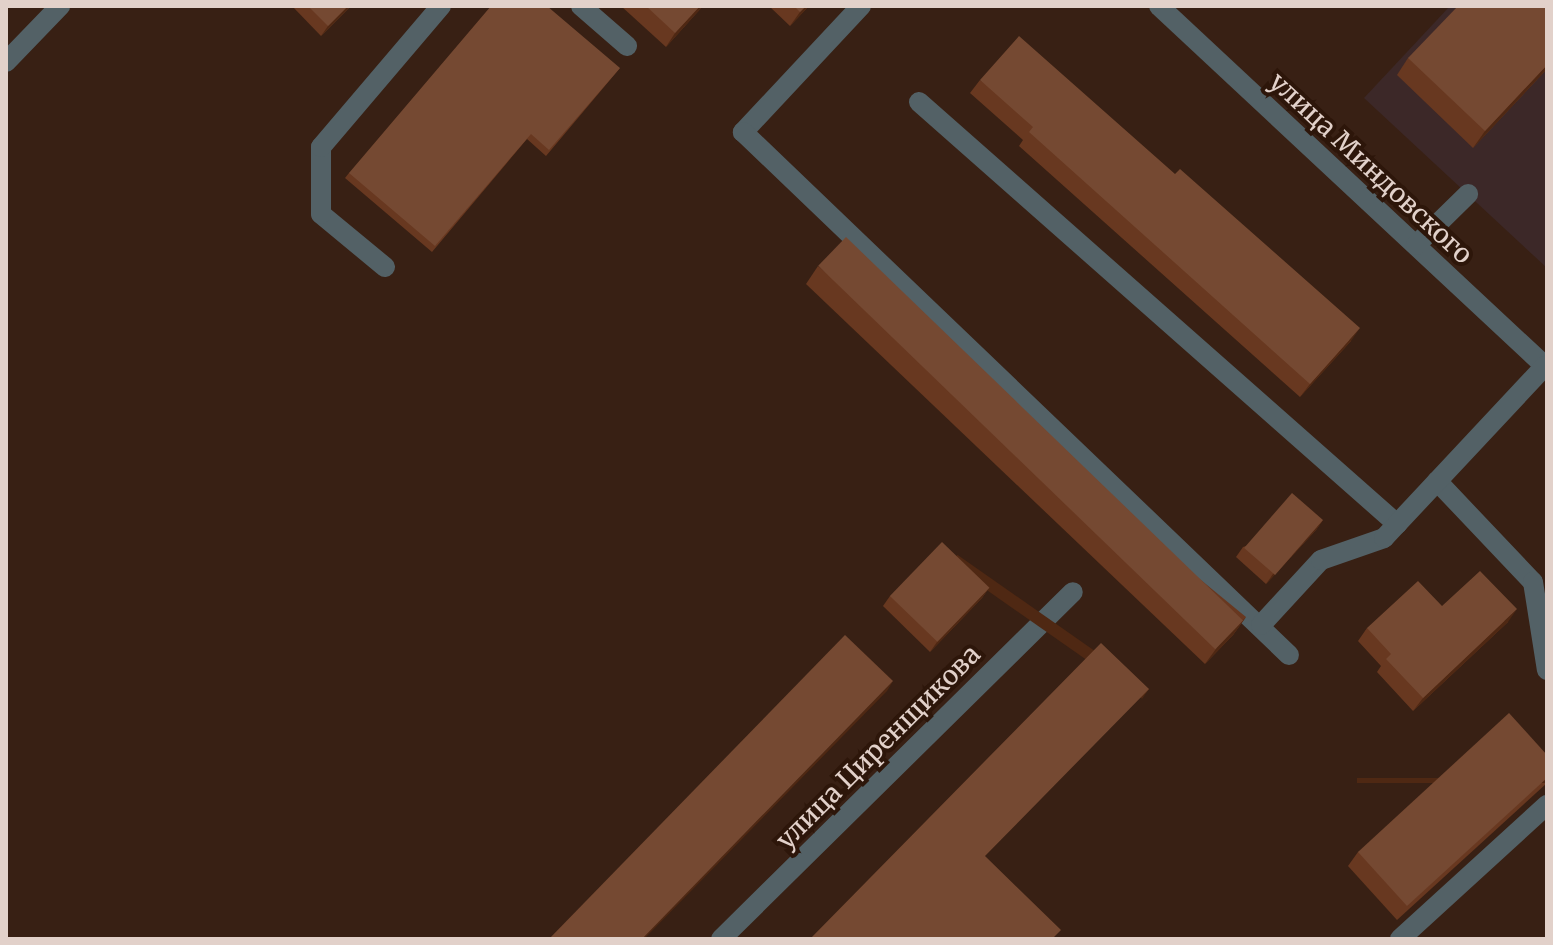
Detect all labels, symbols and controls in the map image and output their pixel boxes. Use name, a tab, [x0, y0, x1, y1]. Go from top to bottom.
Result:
street label: улица Миндовского	[1263, 66, 1479, 270]
street label: улица Циренщикова	[770, 639, 986, 855]

